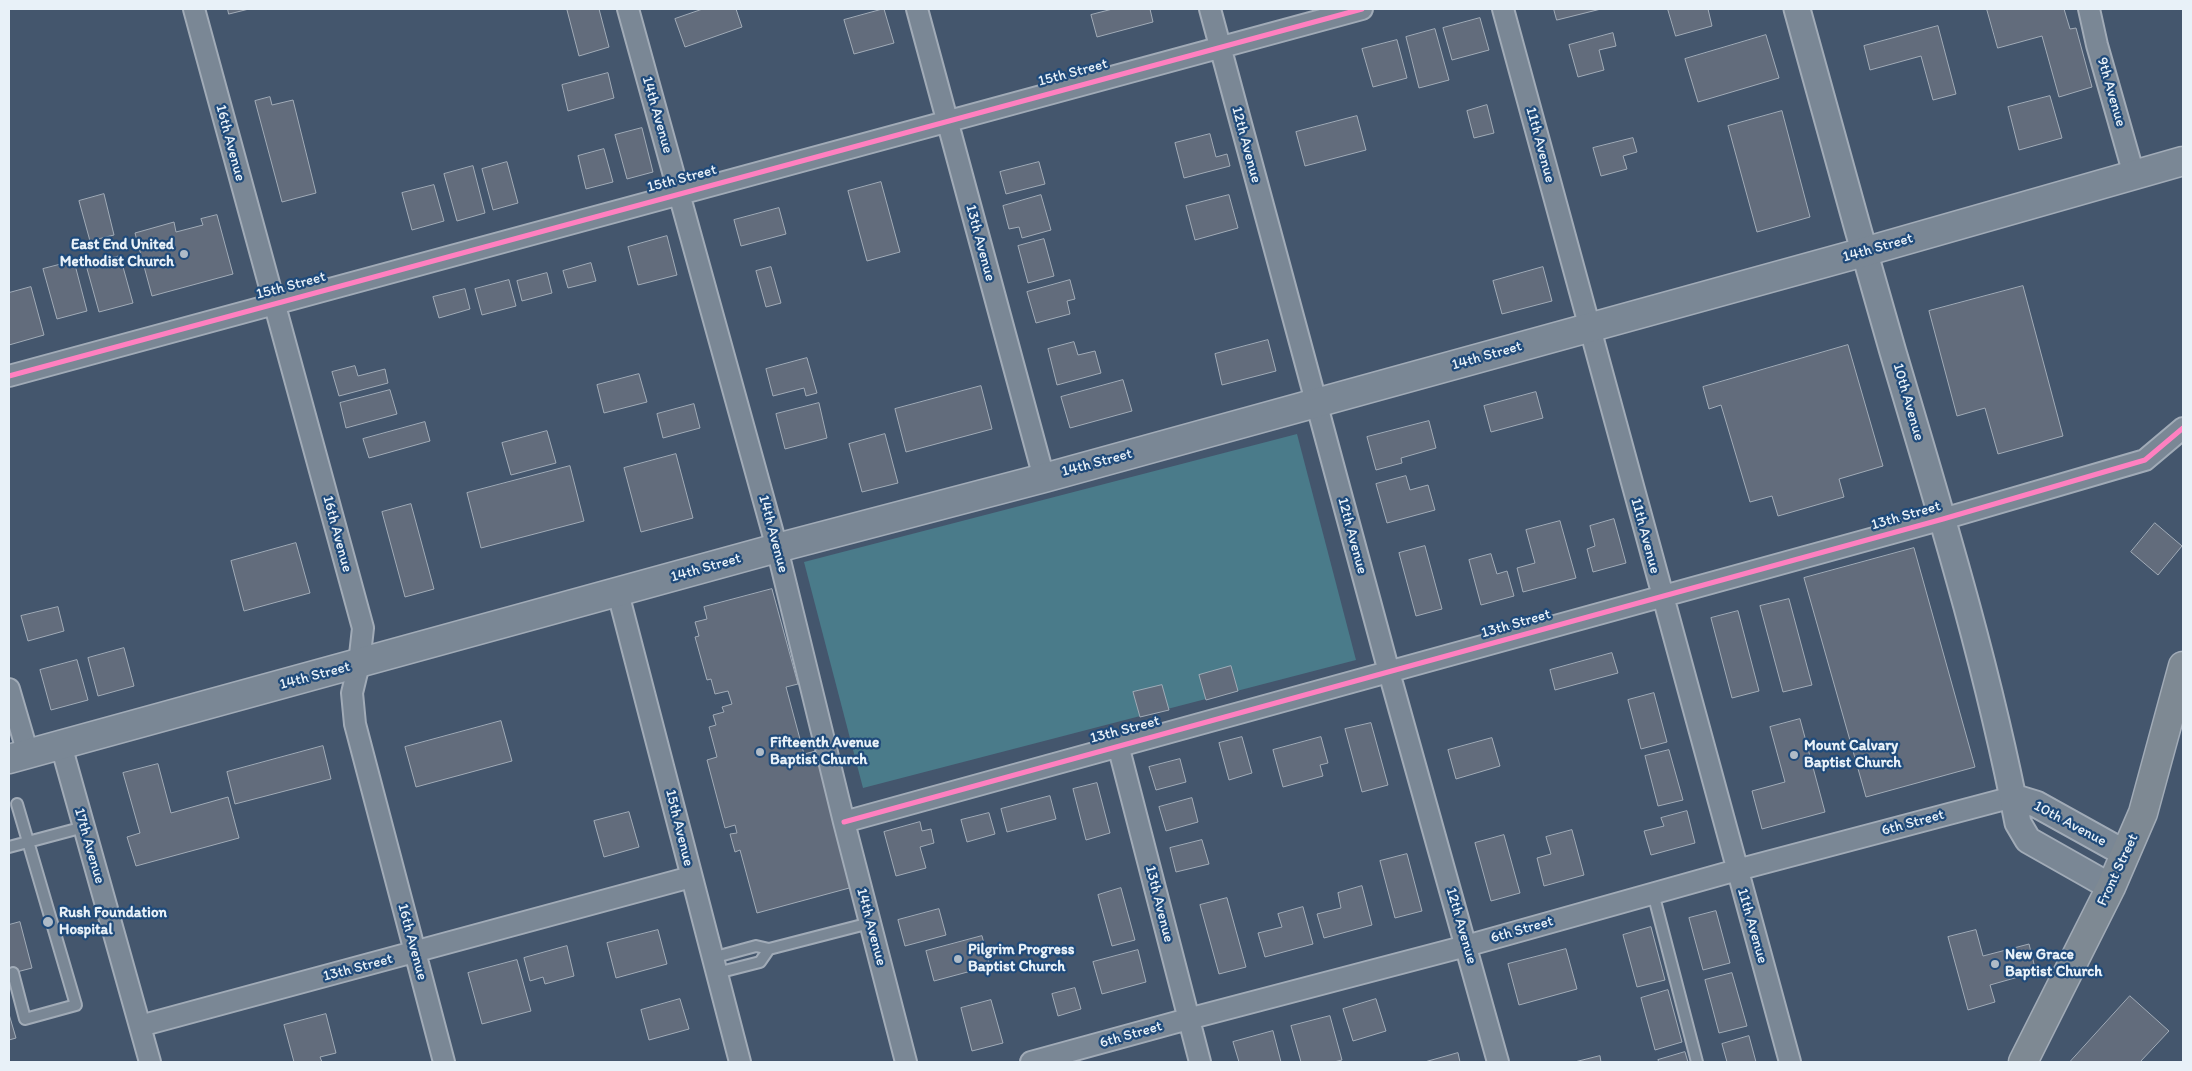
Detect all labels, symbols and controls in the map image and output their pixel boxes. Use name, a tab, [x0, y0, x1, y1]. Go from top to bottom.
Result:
street label: 15th Street	[1036, 55, 1110, 91]
street label: 9th Avenue	[2093, 55, 2129, 129]
street label: 14th Avenue	[637, 74, 677, 156]
street label: 16th Avenue	[211, 103, 249, 183]
street label: 12th Avenue	[1227, 105, 1265, 185]
street label: 11th Avenue	[1521, 105, 1559, 185]
street label: 15th Street	[645, 161, 719, 197]
street label: 13th Avenue	[961, 203, 999, 283]
street label: 14th Street	[1841, 229, 1915, 267]
place label: East End United Methodist Church	[60, 236, 174, 271]
marker: East End United Methodist Church	[178, 248, 190, 260]
street label: 15th Street	[254, 268, 328, 304]
street label: 14th Street	[1450, 337, 1524, 375]
street label: 10th Avenue	[1888, 361, 1928, 443]
street label: 14th Street	[1060, 445, 1134, 481]
street label: 14th Avenue	[754, 493, 792, 575]
street label: 16th Avenue	[318, 494, 356, 574]
street label: 12th Avenue	[1333, 496, 1371, 576]
street label: 11th Avenue	[1626, 496, 1664, 576]
street label: 13th Street	[1869, 498, 1943, 534]
street label: 14th Street	[669, 549, 743, 587]
street label: 13th Street	[1479, 606, 1553, 642]
street label: 14th Street	[278, 658, 352, 694]
street label: 13th Street	[1088, 712, 1162, 748]
place label: Fifteenth Avenue Baptist Church	[770, 734, 879, 769]
place label: Mount Calvary Baptist Church	[1804, 737, 1901, 772]
marker: Fifteenth Avenue Baptist Church	[754, 746, 766, 758]
marker: Mount Calvary Baptist Church	[1788, 749, 1800, 761]
street label: 15th Avenue	[661, 788, 697, 868]
street label: 10th Avenue	[2031, 797, 2109, 851]
street label: 17th Avenue	[70, 806, 108, 886]
street label: 6th Street	[1880, 806, 1946, 840]
street label: Front Street	[2093, 831, 2143, 909]
street label: 13th Avenue	[1141, 864, 1177, 944]
street label: 14th Avenue	[852, 886, 890, 968]
street label: 12th Avenue	[1442, 886, 1480, 966]
street label: 11th Avenue	[1733, 886, 1771, 966]
street label: 16th Avenue	[393, 902, 431, 982]
place label: Rush Foundation Hospital	[59, 904, 167, 939]
street label: 6th Street	[1489, 912, 1555, 948]
marker: Rush Foundation Hospital	[41, 915, 55, 929]
place label: Pilgrim Progress Baptist Church	[968, 941, 1074, 976]
place label: New Grace Baptist Church	[2005, 946, 2102, 981]
street label: 13th Street	[321, 950, 395, 986]
marker: Pilgrim Progress Baptist Church	[952, 953, 964, 965]
marker: New Grace Baptist Church	[1989, 958, 2001, 970]
street label: 6th Street	[1098, 1017, 1164, 1053]

